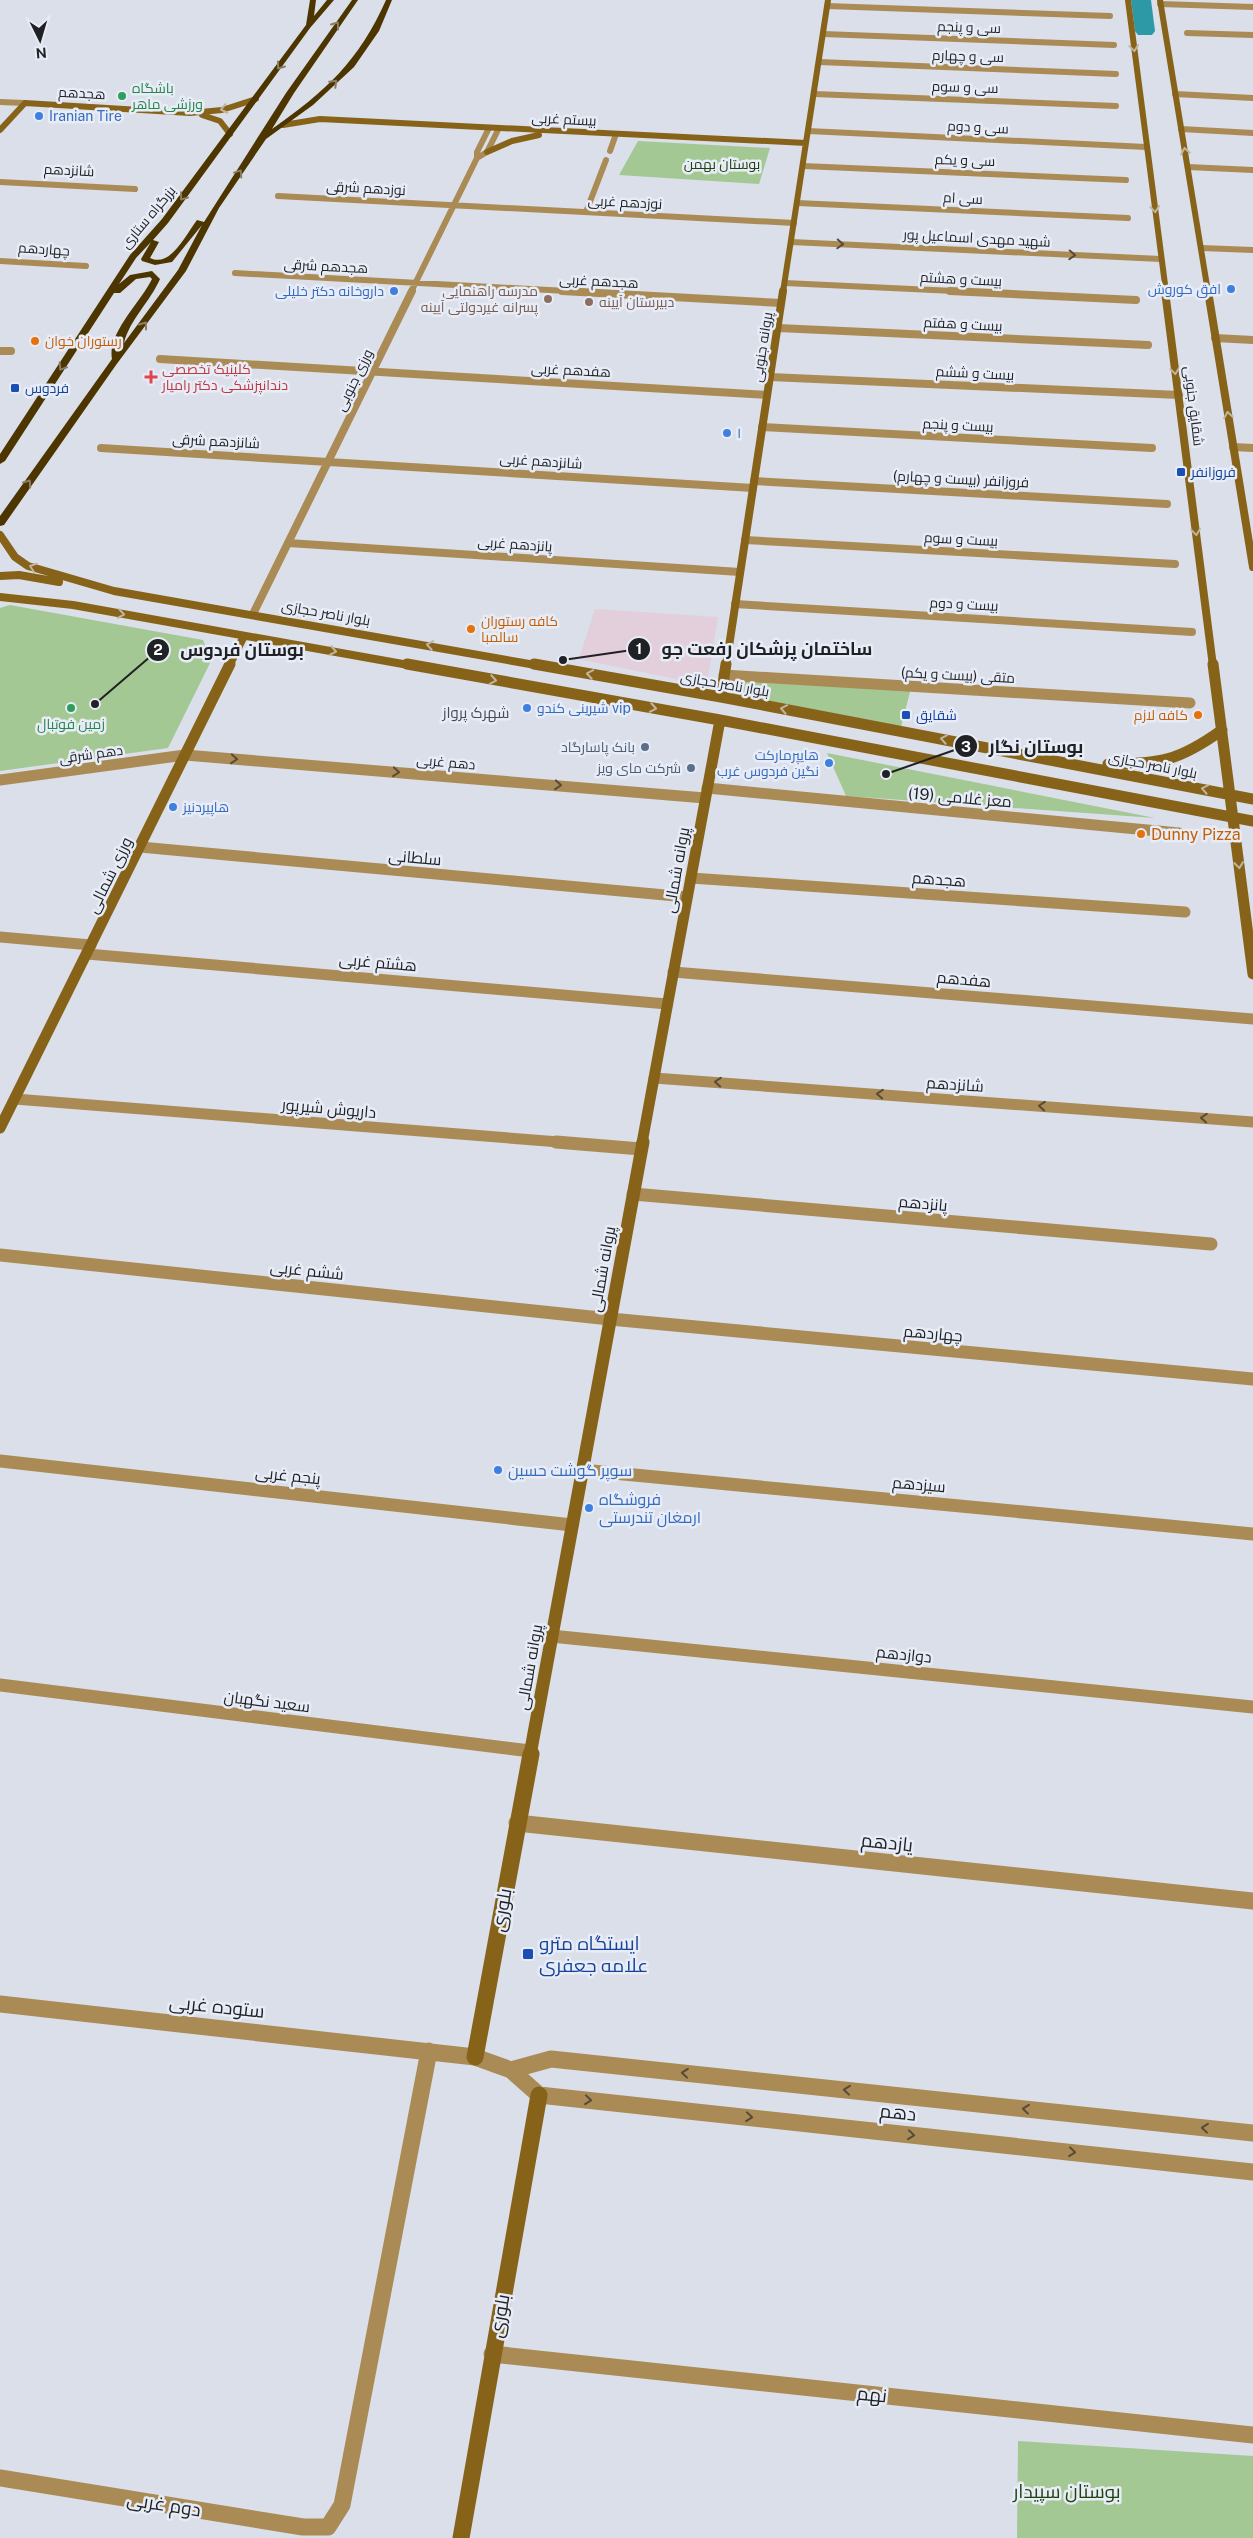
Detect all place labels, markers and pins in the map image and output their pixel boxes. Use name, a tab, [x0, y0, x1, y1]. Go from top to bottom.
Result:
place label: باشگاه ورزشی ماهر	[131, 80, 203, 112]
marker: باشگاه ورزشی ماهر	[116, 90, 128, 102]
place label: Iranian Tire	[49, 108, 122, 124]
marker: Iranian Tire	[33, 110, 45, 122]
place label: افق کوروش	[1148, 281, 1221, 298]
place label: داروخانه دکتر خلیلی	[275, 283, 384, 299]
place label: مدرسه راهنمایی پسرانه غیردولتی آیینه	[421, 283, 538, 317]
marker: افق کوروش	[1225, 283, 1237, 295]
marker: داروخانه دکتر خلیلی	[388, 285, 400, 297]
marker: مدرسه راهنمایی پسرانه غیردولتی آیینه	[542, 293, 554, 305]
place label: دبیرستان آیینه	[599, 294, 674, 310]
marker: دبیرستان آیینه	[583, 296, 595, 308]
place label: رستوران خوان	[45, 333, 122, 349]
marker: رستوران خوان	[29, 335, 41, 347]
place label: کلینیک تخصصی دندانپزشکی دکتر رامیار	[161, 361, 288, 395]
marker: کلینیک تخصصی دندانپزشکی دکتر رامیار	[144, 370, 158, 384]
place label: فردوس	[25, 380, 69, 396]
marker: فردوس	[9, 382, 21, 394]
place label: ۱	[737, 425, 741, 441]
marker: ۱	[721, 427, 733, 439]
place label: فروزانفر	[1190, 464, 1236, 480]
marker: فروزانفر	[1175, 466, 1187, 478]
place label: کافه رستوران سالمبا	[481, 613, 558, 645]
marker: کافه رستوران سالمبا	[465, 623, 477, 635]
callout: ساختمان پزشكان رفعت جو	[627, 632, 883, 665]
callout: بوستان فردوس	[145, 633, 314, 666]
place label: شیرینی کندو vip	[537, 700, 631, 716]
marker: زمین فوتبال	[65, 702, 77, 714]
marker: شیرینی کندو vip	[521, 702, 533, 714]
place label: شقایق	[916, 707, 957, 724]
place label: کافه لازم	[1134, 707, 1188, 725]
marker: شقایق	[900, 709, 912, 721]
marker: کافه لازم	[1192, 709, 1204, 721]
place label: زمین فوتبال	[37, 716, 105, 733]
callout: بوستان نگار	[954, 730, 1093, 763]
place label: بانک پاسارگاد	[561, 739, 635, 757]
marker: بانک پاسارگاد	[639, 741, 651, 753]
place label: هایپرمارکت نگین فردوس غرب	[717, 747, 819, 779]
marker: هایپرمارکت نگین فردوس غرب	[823, 757, 835, 769]
place label: شرکت مای ویز	[596, 760, 681, 776]
marker: شرکت مای ویز	[685, 762, 697, 774]
place label: هاپیردنیز	[182, 799, 229, 817]
marker: هاپیردنیز	[167, 801, 179, 813]
place label: Dunny Pizza	[1151, 825, 1241, 844]
marker: Dunny Pizza	[1135, 828, 1147, 840]
place label: سوپر گوشت حسین	[508, 1461, 632, 1482]
marker: سوپر گوشت حسین	[492, 1464, 504, 1476]
place label: فروشگاه ارمغان تندرستی	[599, 1490, 701, 1528]
marker: فروشگاه ارمغان تندرستی	[583, 1502, 595, 1514]
place label: ایستگاه مترو علامه جعفری	[539, 1932, 648, 1977]
marker: ایستگاه مترو علامه جعفری	[521, 1947, 535, 1961]

